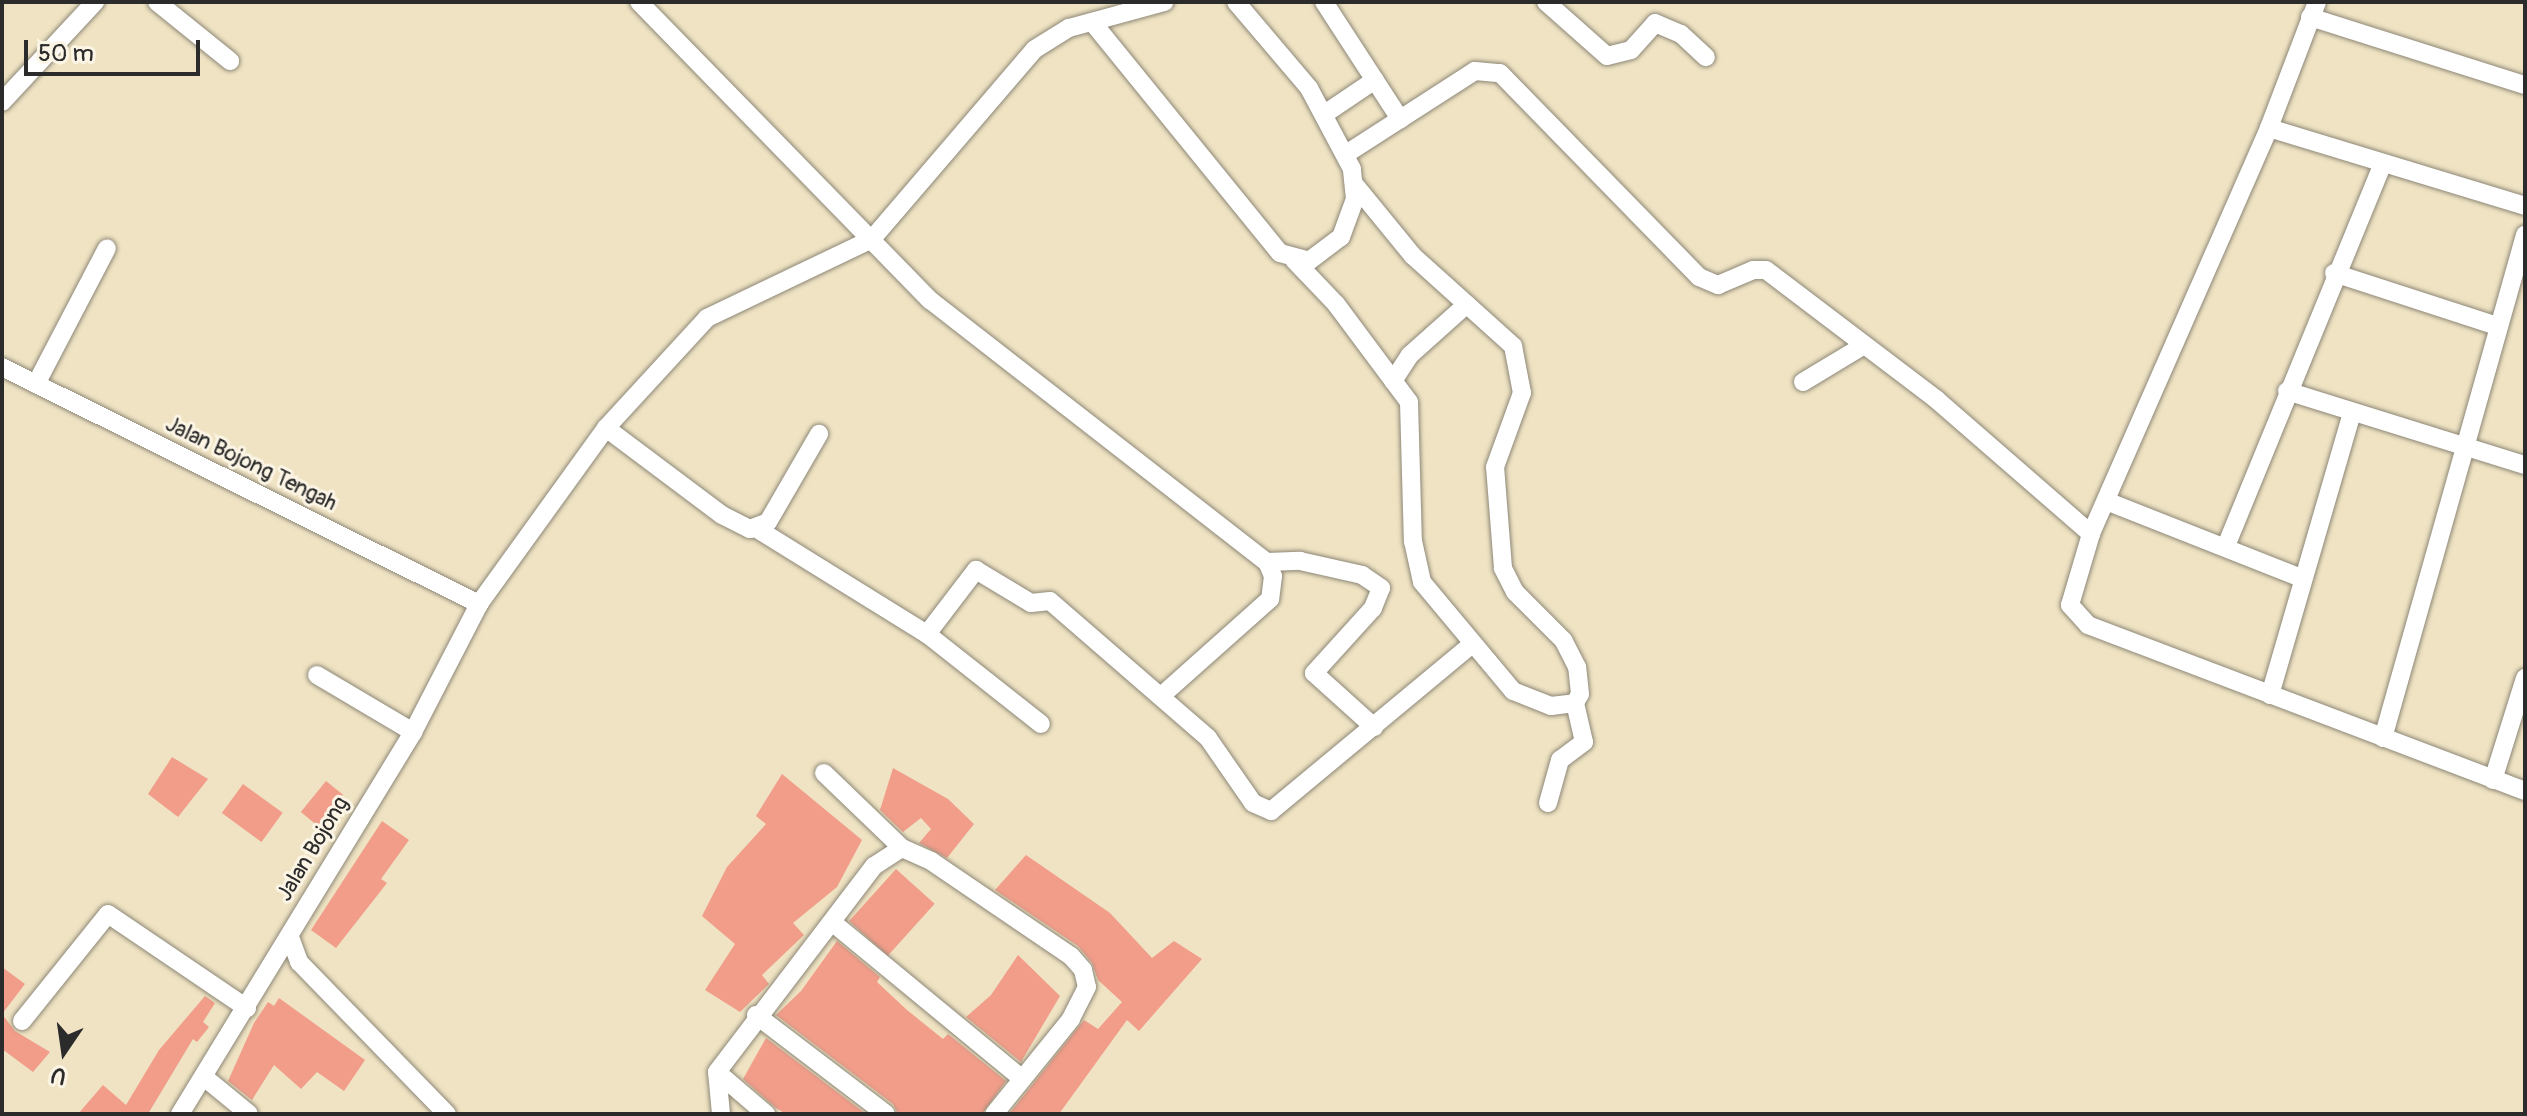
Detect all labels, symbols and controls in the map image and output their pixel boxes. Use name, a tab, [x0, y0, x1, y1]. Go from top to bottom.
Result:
scale bar	[28, 24, 204, 74]
text: 50 m	[38, 39, 94, 68]
street label: Jalan Bojong Tengah	[161, 411, 341, 517]
street label: Jalan Bojong	[271, 792, 355, 906]
north arrow	[24, 1012, 104, 1092]
text: U	[48, 1060, 69, 1091]

